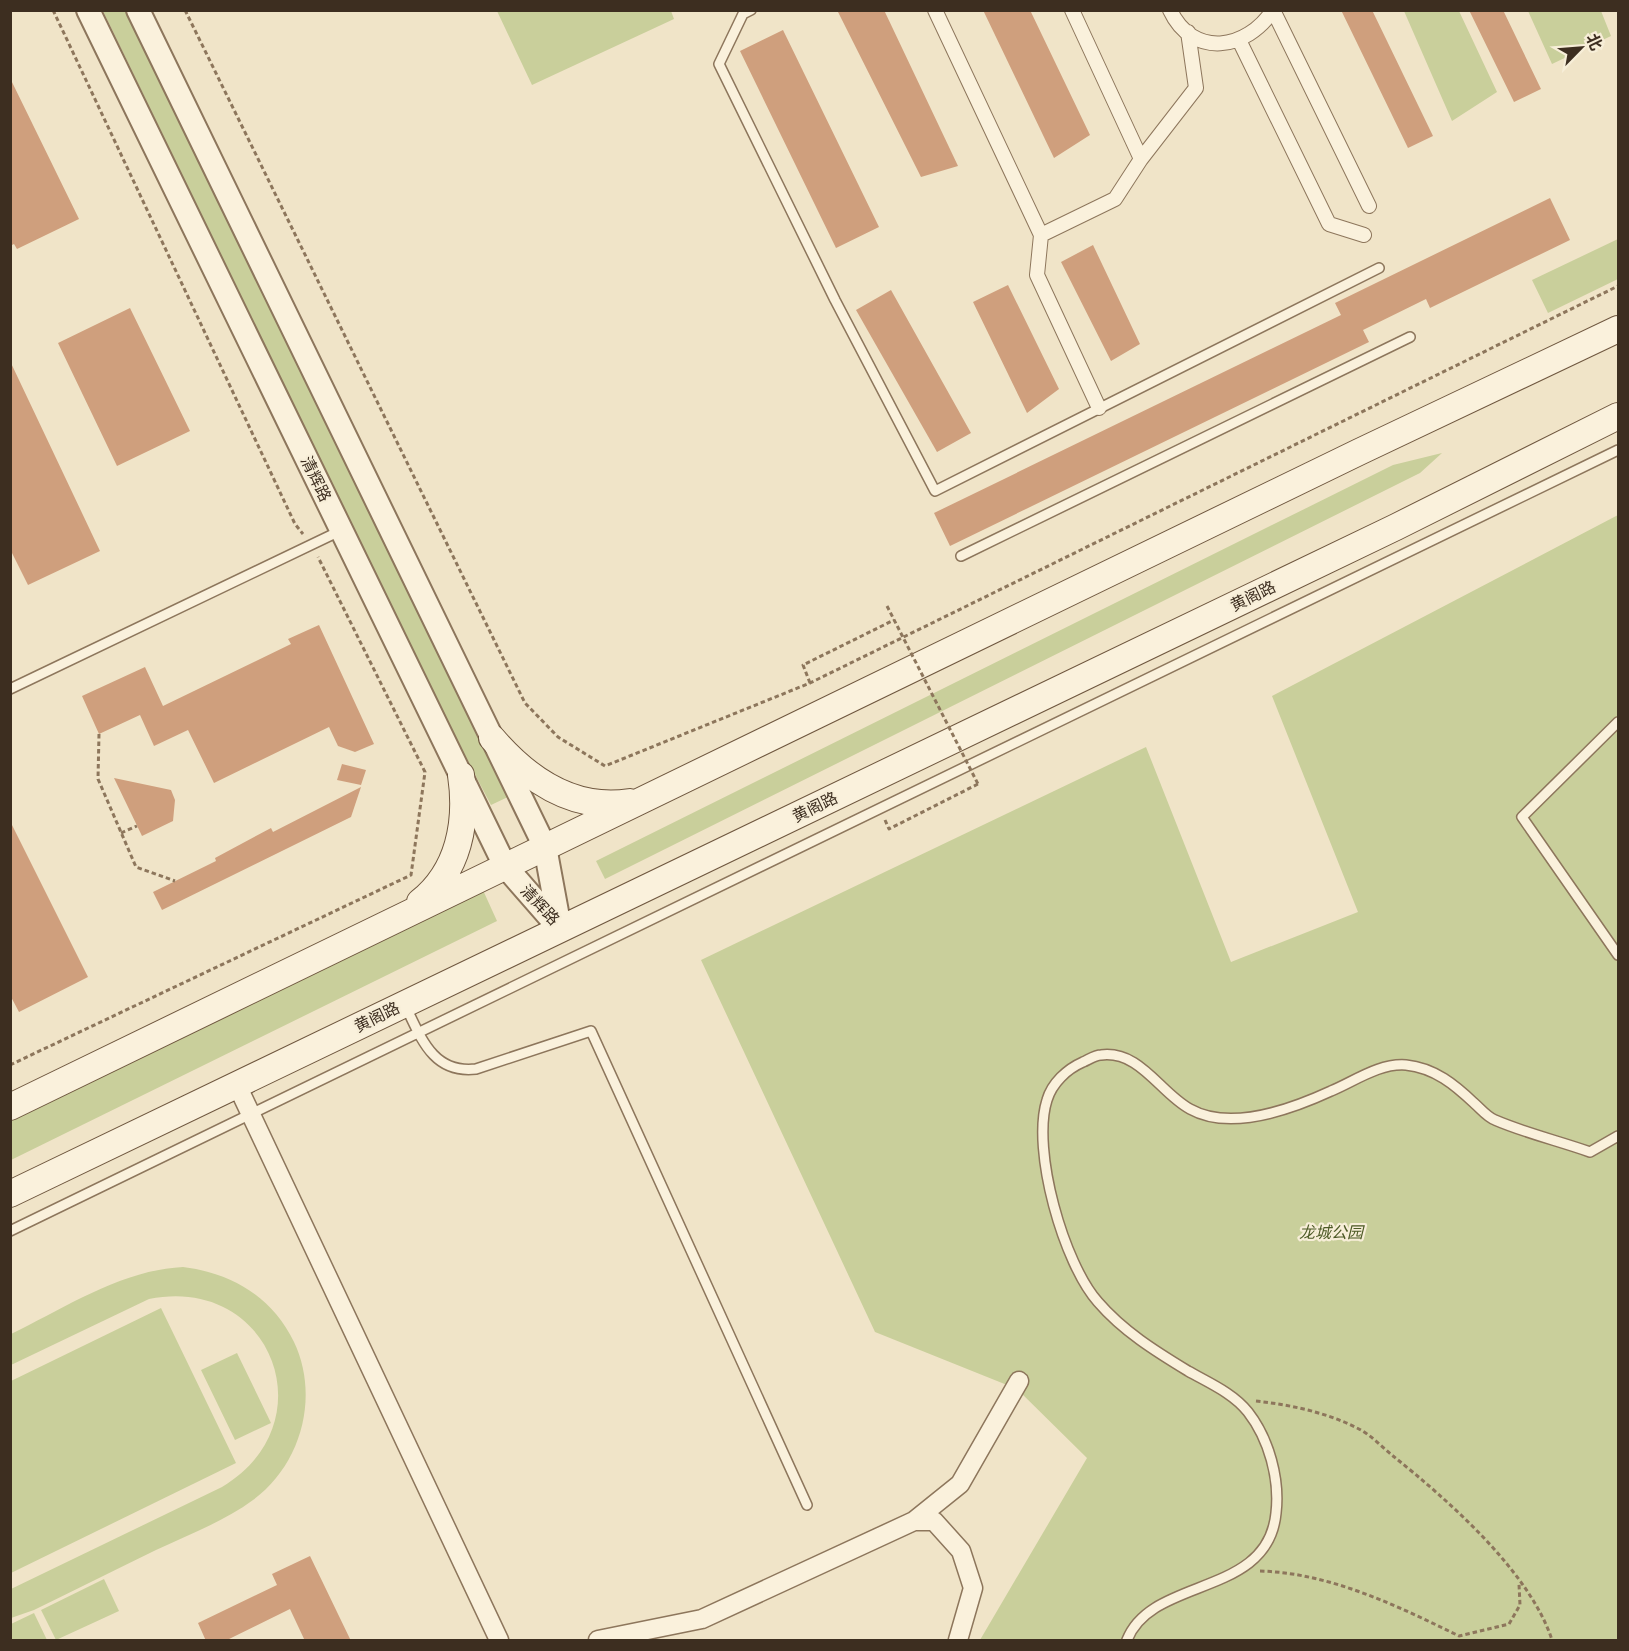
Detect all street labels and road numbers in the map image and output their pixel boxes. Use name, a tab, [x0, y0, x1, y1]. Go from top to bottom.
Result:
street label: 清辉路	[298, 454, 334, 504]
street label: 黄阁路	[1228, 578, 1278, 614]
street label: 黄阁路	[790, 789, 840, 825]
street label: 清辉路	[517, 882, 563, 928]
street label: 黄阁路	[352, 999, 402, 1035]

